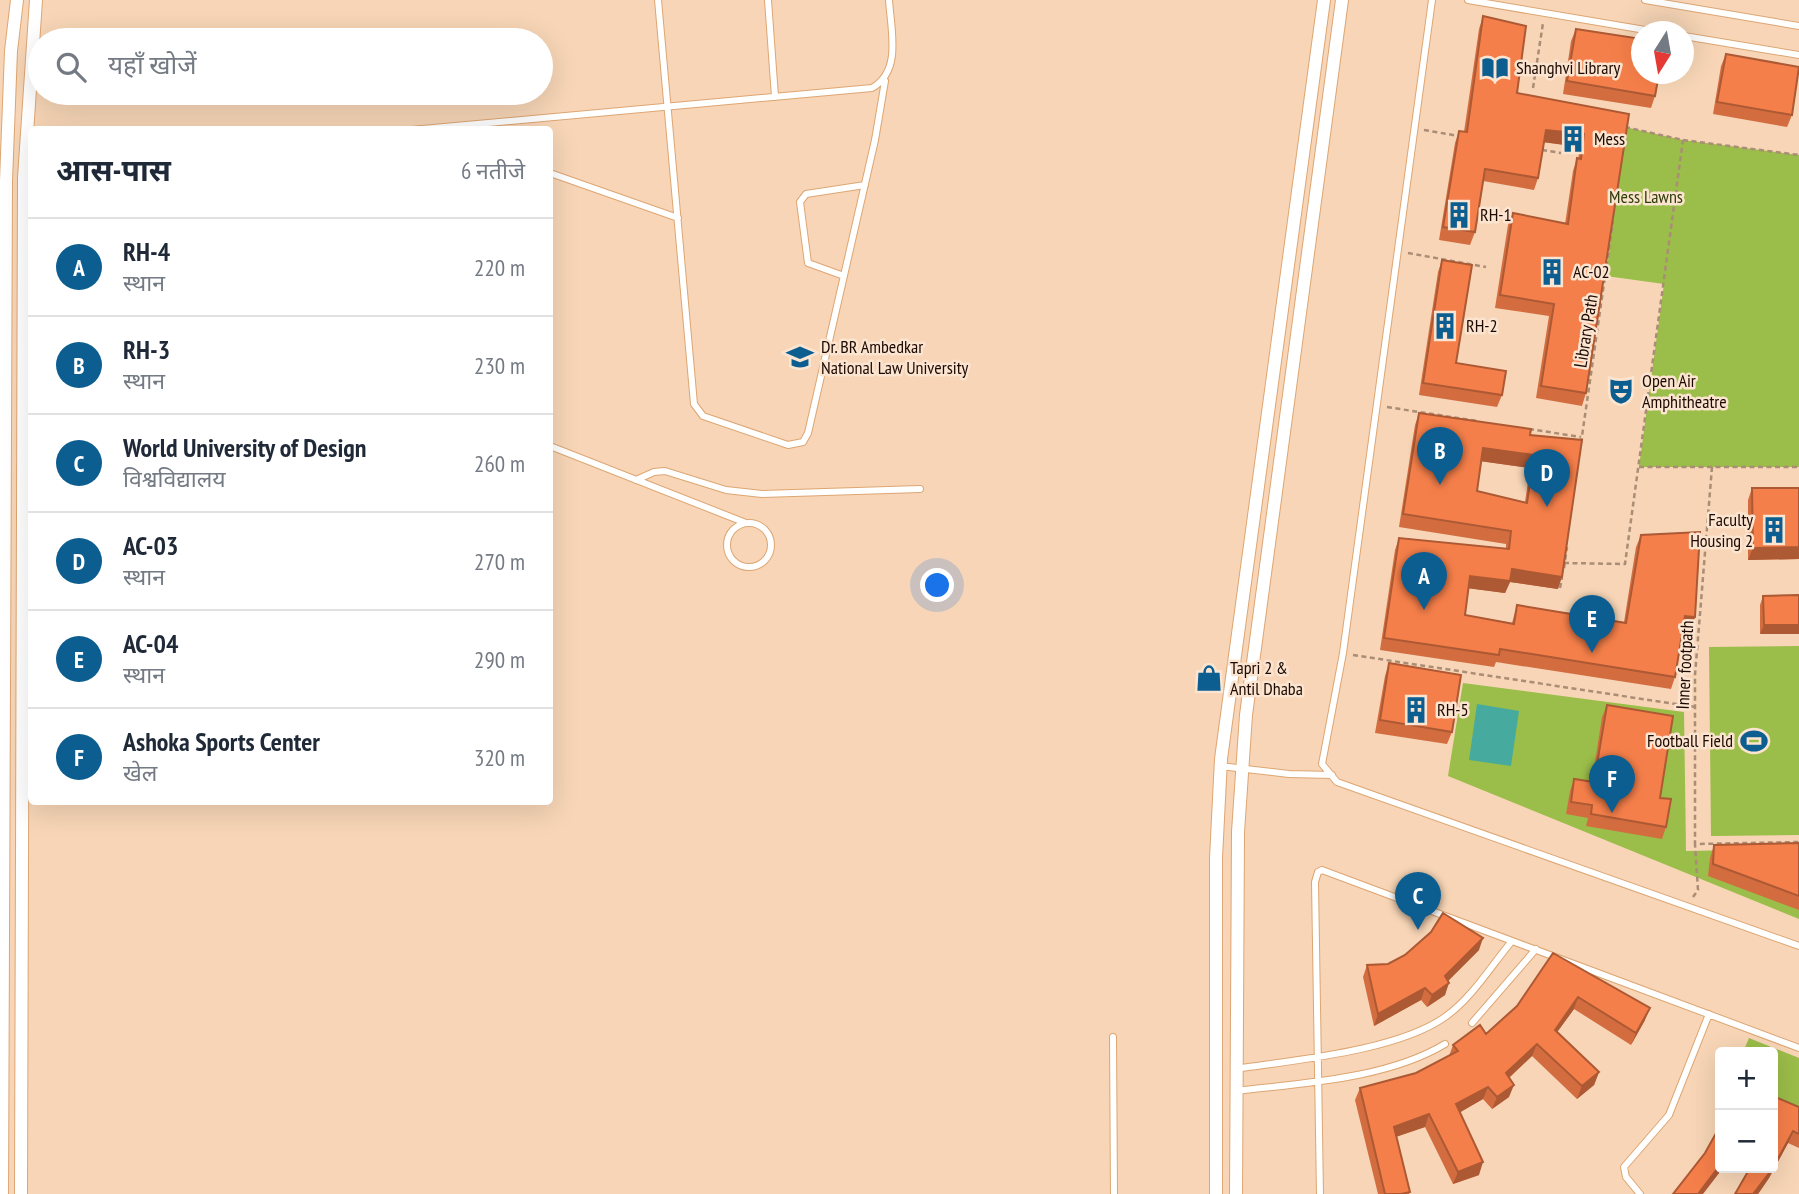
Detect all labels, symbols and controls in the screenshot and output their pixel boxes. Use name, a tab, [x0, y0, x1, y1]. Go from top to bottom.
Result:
north arrow	[1631, 21, 1694, 84]
search box	[28, 28, 553, 105]
icon: search	[52, 48, 90, 86]
text: यहाँ खोजें	[108, 48, 196, 81]
library icon: Shanghvi Library	[1480, 53, 1510, 83]
place label: Shanghvi Library	[1516, 56, 1620, 79]
building icon: Mess	[1558, 124, 1588, 154]
place label: Mess	[1594, 127, 1625, 150]
text: आस-पास	[56, 150, 171, 189]
text: 6 नतीजे	[461, 156, 525, 185]
park label: Mess Lawns	[1609, 185, 1683, 208]
building icon: RH-1	[1444, 200, 1474, 230]
place label: RH-1	[1480, 203, 1512, 226]
text: RH-4	[123, 235, 170, 268]
text: A	[73, 253, 85, 282]
text: 220 m	[474, 253, 525, 282]
building icon: AC-02	[1537, 257, 1567, 287]
place label: AC-02	[1573, 260, 1610, 283]
text: स्थान	[123, 268, 165, 297]
street label: Library Path	[1568, 293, 1603, 369]
building icon: RH-2	[1430, 311, 1460, 341]
place label: RH-2	[1466, 314, 1498, 337]
text: RH-3	[123, 333, 170, 366]
place label: Dr. BR Ambedkar National Law University	[821, 335, 969, 379]
school or university icon: Dr. BR Ambedkar National Law University	[785, 342, 815, 372]
text: B	[73, 351, 85, 380]
text: 230 m	[474, 351, 525, 380]
text: स्थान	[123, 366, 165, 395]
place label: Open Air Amphitheatre	[1642, 369, 1727, 413]
theatre icon: Open Air Amphitheatre	[1606, 376, 1636, 406]
pin: B	[1417, 427, 1463, 485]
text: World University of Design	[123, 431, 366, 464]
text: C	[74, 449, 84, 478]
text: 260 m	[474, 449, 525, 478]
pin: D	[1524, 449, 1570, 507]
text: विश्वविद्यालय	[123, 464, 226, 493]
place label: Faculty Housing 2	[1690, 508, 1753, 552]
building icon: Faculty Housing 2	[1759, 515, 1789, 545]
text: AC-03	[123, 529, 178, 562]
text: D	[73, 547, 85, 576]
text: 270 m	[474, 547, 525, 576]
pin: A	[1401, 552, 1447, 610]
text: स्थान	[123, 562, 165, 591]
your location	[920, 568, 954, 602]
pin: E	[1569, 595, 1615, 653]
street label: Inner footpath	[1671, 620, 1698, 710]
text: AC-04	[123, 627, 178, 660]
text: E	[74, 645, 84, 674]
text: 290 m	[474, 645, 525, 674]
place label: Tapri 2 & Antil Dhaba	[1230, 656, 1303, 700]
text: स्थान	[123, 660, 165, 689]
shop icon: Tapri 2 & Antil Dhaba	[1194, 663, 1224, 693]
building icon: RH-5	[1401, 695, 1431, 725]
place label: RH-5	[1437, 698, 1469, 721]
text: Ashoka Sports Center	[123, 725, 320, 758]
sports icon: Football Field	[1739, 726, 1769, 756]
place label: Football Field	[1647, 729, 1733, 752]
text: F	[74, 743, 84, 772]
text: 320 m	[474, 743, 525, 772]
pin: F	[1589, 755, 1635, 813]
text: खेल	[123, 758, 157, 787]
pin: C	[1395, 872, 1441, 930]
map controls	[1715, 1047, 1778, 1173]
button: +	[1715, 1047, 1778, 1110]
button: −	[1715, 1110, 1778, 1173]

